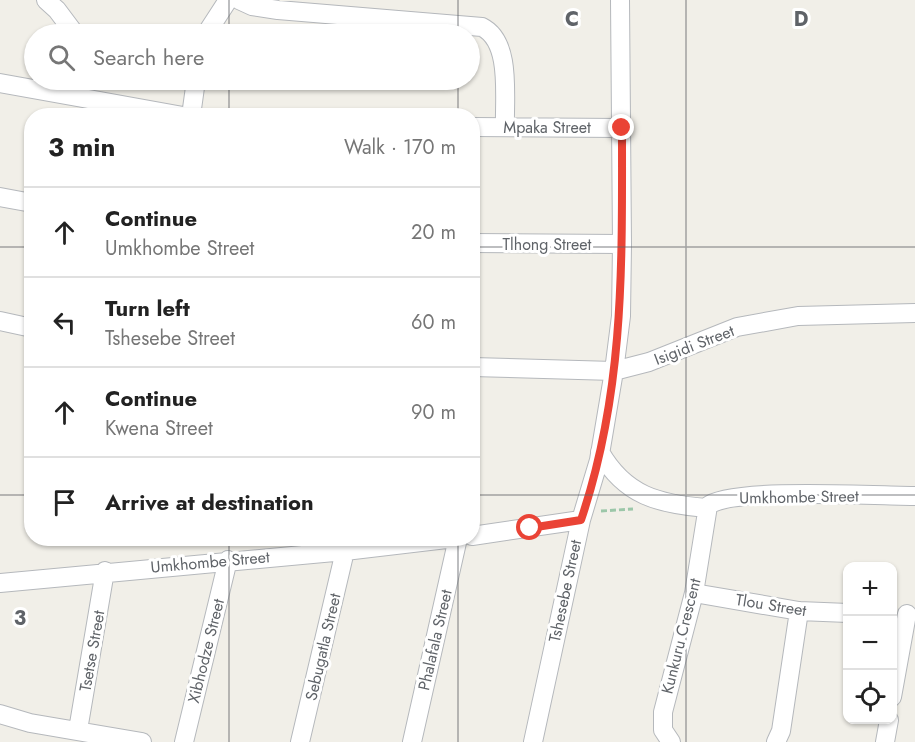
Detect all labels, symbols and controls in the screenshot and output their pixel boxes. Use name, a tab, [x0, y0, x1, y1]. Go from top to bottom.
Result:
text: C	[565, 5, 579, 34]
text: D	[794, 5, 808, 34]
search box	[24, 24, 480, 90]
icon: search	[45, 41, 78, 74]
text: Search here	[93, 41, 204, 73]
route end	[608, 114, 634, 140]
street label: Mpaka Street	[503, 116, 591, 139]
text: 3 min	[48, 128, 115, 166]
text: Walk · 170 m	[344, 133, 456, 162]
text: Continue	[105, 202, 197, 234]
icon: ahead	[48, 216, 81, 249]
text: 20 m	[411, 218, 456, 247]
street label: Tlhong Street	[503, 233, 592, 256]
text: Umkhombe Street	[105, 234, 254, 263]
text: Turn left	[105, 292, 190, 324]
icon: left	[48, 306, 81, 339]
text: 60 m	[411, 308, 456, 337]
street label: Isigidi Street	[651, 319, 738, 371]
text: Tshesebe Street	[105, 324, 235, 353]
text: Continue	[105, 382, 197, 414]
icon: ahead	[48, 396, 81, 429]
text: 90 m	[411, 398, 456, 427]
text: Kwena Street	[105, 414, 213, 443]
street label: Umkhombe Street	[739, 484, 859, 510]
icon: arrive	[48, 486, 81, 519]
text: Arrive at destination	[105, 486, 314, 518]
route start	[516, 514, 542, 540]
street label: Tshesebe Street	[543, 538, 587, 644]
street label: Umkhombe Street	[149, 545, 271, 579]
map controls	[843, 562, 897, 724]
button: +	[843, 562, 897, 616]
street label: Kunkuru Crescent	[656, 576, 707, 696]
street label: Phalafala Street	[412, 587, 458, 693]
street label: Tlou Street	[734, 588, 808, 622]
street label: Sebugatla Street	[299, 591, 347, 703]
street label: Xibhodze Street	[182, 596, 230, 706]
text: 3	[14, 604, 26, 633]
street label: Tsetse Street	[74, 608, 110, 693]
button: −	[843, 616, 897, 670]
button: locate	[843, 670, 897, 724]

